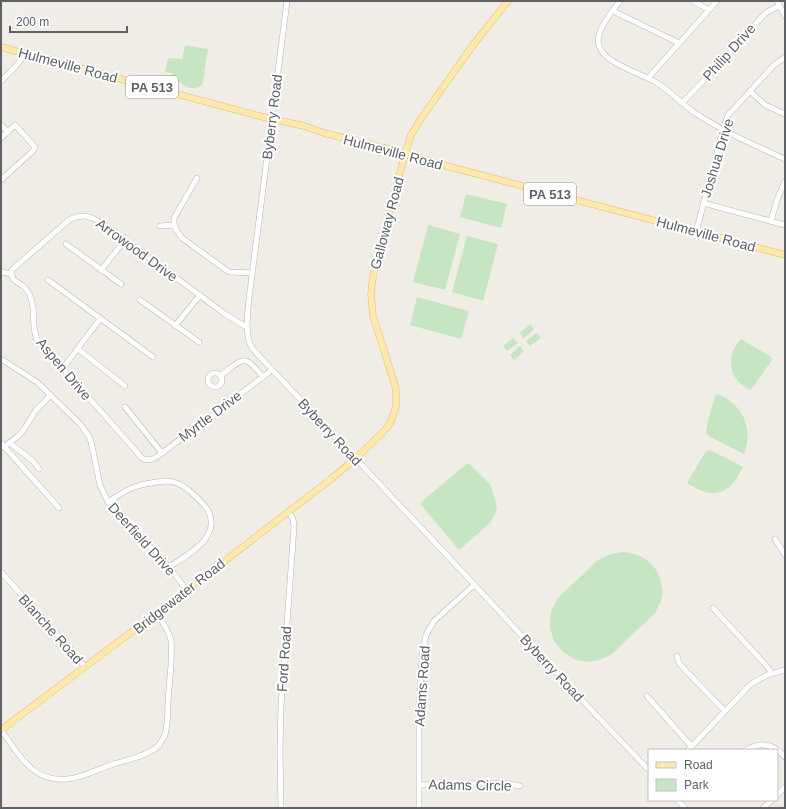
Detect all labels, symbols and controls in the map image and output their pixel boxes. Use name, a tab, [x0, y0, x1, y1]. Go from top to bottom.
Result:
scale bar	[10, 8, 127, 34]
text: 200 m	[16, 15, 49, 29]
street label: Philip Drive	[699, 20, 759, 84]
street label: Hulmeville Road	[17, 44, 119, 86]
street label: Byberry Road	[259, 74, 285, 160]
road number: PA 513	[126, 76, 178, 98]
street label: Joshua Drive	[697, 116, 737, 199]
street label: Hulmeville Road	[342, 131, 444, 173]
street label: Galloway Road	[367, 175, 407, 271]
road number: PA 513	[524, 183, 576, 205]
street label: Hulmeville Road	[655, 213, 757, 255]
street label: Arrowood Drive	[93, 215, 181, 285]
street label: Aspen Drive	[33, 335, 95, 404]
street label: Myrtle Drive	[175, 387, 245, 445]
street label: Byberry Road	[295, 395, 365, 469]
street label: Deerfield Drive	[105, 499, 179, 579]
street label: Bridgewater Road	[130, 555, 228, 637]
street label: Blanche Road	[16, 591, 86, 667]
street label: Ford Road	[274, 625, 294, 693]
street label: Byberry Road	[517, 631, 587, 705]
street label: Adams Road	[411, 645, 433, 727]
legend	[648, 749, 778, 801]
text: Road	[684, 758, 713, 772]
street label: Adams Circle	[428, 776, 512, 794]
text: Park	[684, 778, 710, 792]

